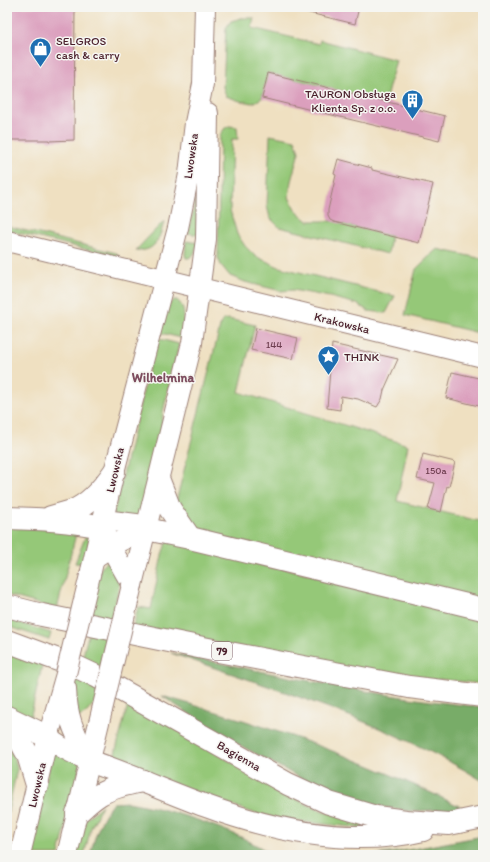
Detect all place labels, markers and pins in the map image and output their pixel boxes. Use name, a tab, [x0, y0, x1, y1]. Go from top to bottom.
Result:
place label: SELGROS cash & carry	[56, 34, 120, 62]
shop icon: SELGROS cash & carry	[28, 35, 54, 68]
place label: TAURON Obsługa Klienta Sp. z o.o.	[305, 87, 396, 115]
building icon: TAURON Obsługa Klienta Sp. z o.o.	[399, 88, 425, 121]
place icon: THINK	[315, 344, 341, 377]
place label: THINK	[344, 350, 380, 364]

